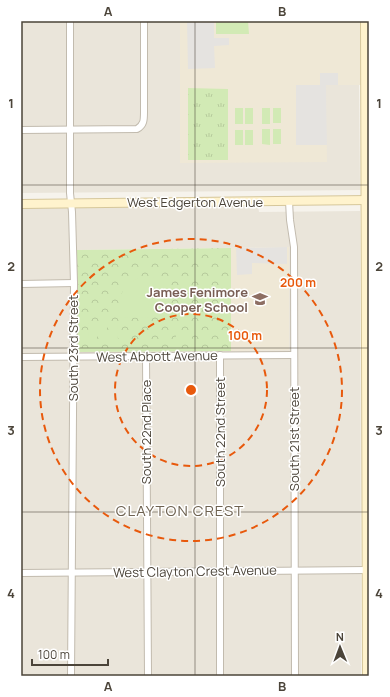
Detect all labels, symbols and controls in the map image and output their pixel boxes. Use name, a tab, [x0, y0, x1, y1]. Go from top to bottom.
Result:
text: A	[104, 2, 113, 20]
text: B	[278, 2, 286, 20]
text: 1	[8, 94, 14, 112]
text: 1	[376, 94, 382, 112]
street label: West Edgerton Avenue	[127, 193, 263, 211]
text: 2	[7, 257, 15, 275]
text: 2	[375, 257, 383, 275]
text: 200 m	[280, 274, 316, 291]
place label: James Fenimore Cooper School	[146, 283, 248, 316]
school or university icon: James Fenimore Cooper School	[251, 290, 269, 308]
street label: South 23rd Street	[64, 295, 82, 401]
text: 100 m	[228, 327, 262, 344]
street label: West Abbott Avenue	[96, 346, 218, 366]
street label: South 22nd Street	[211, 377, 229, 487]
street label: South 22nd Place	[137, 379, 155, 484]
centre of rings	[184, 383, 198, 397]
street label: South 21st Street	[285, 387, 303, 491]
text: 3	[7, 421, 15, 439]
text: 3	[375, 421, 383, 439]
district label: CLAYTON CREST	[116, 500, 244, 521]
street label: West Clayton Crest Avenue	[113, 561, 277, 581]
text: 4	[7, 584, 15, 602]
text: 4	[375, 584, 383, 602]
north arrow	[320, 627, 360, 667]
text: N	[336, 629, 344, 644]
scale bar	[32, 641, 108, 667]
text: 100 m	[38, 646, 70, 663]
text: A	[104, 677, 113, 695]
text: B	[278, 677, 286, 695]

